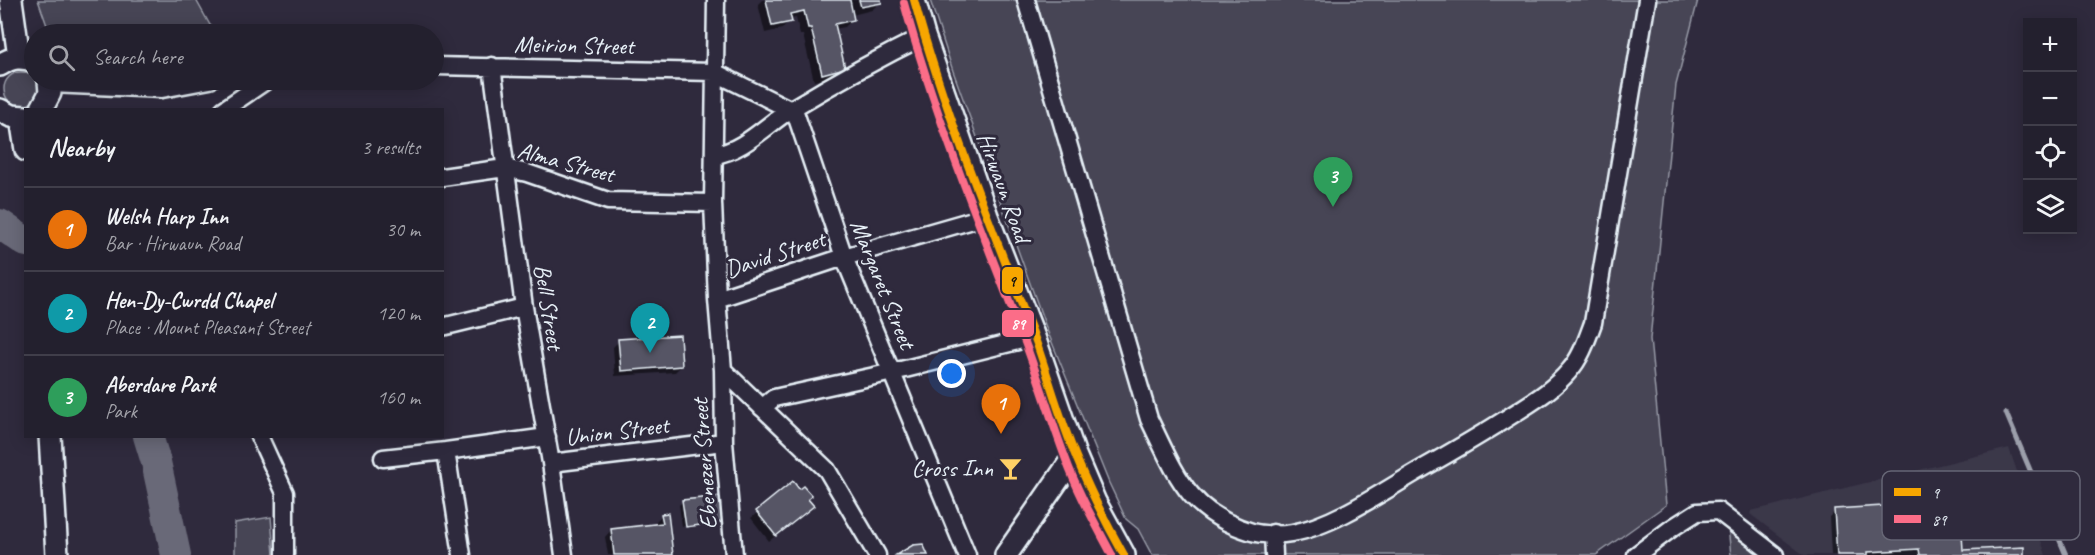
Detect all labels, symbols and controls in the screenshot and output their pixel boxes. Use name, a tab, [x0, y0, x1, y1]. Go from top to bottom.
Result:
map controls	[2023, 18, 2077, 234]
button: +	[2023, 18, 2077, 72]
search box	[24, 24, 444, 90]
street label: Meirion Street	[514, 29, 636, 61]
icon: search	[45, 41, 78, 74]
text: Search here	[93, 43, 183, 71]
button: −	[2023, 72, 2077, 126]
button: locate	[2023, 126, 2077, 180]
street label: Hirwaun Road	[970, 128, 1039, 249]
text: Nearby	[48, 131, 113, 164]
text: 3 results	[361, 135, 420, 160]
street label: Alma Street	[514, 135, 620, 190]
pin: 3	[1314, 158, 1352, 207]
button: layers	[2023, 180, 2077, 234]
text: Welsh Harp Inn	[105, 203, 228, 231]
street label: Margaret Street	[844, 215, 923, 355]
text: 1	[63, 217, 72, 242]
text: 30 m	[386, 217, 420, 242]
street label: David Street	[721, 223, 831, 284]
text: Bar · Hirwaun Road	[105, 231, 240, 256]
street label: Bell Street	[527, 262, 571, 354]
line badge: 9	[1001, 266, 1024, 295]
text: 9	[1008, 271, 1017, 291]
text: Hen-Dy-Cwrdd Chapel	[105, 287, 273, 315]
text: 2	[63, 301, 72, 326]
text: 120 m	[377, 301, 420, 326]
pin: 2	[630, 304, 670, 353]
line badge: 89	[1001, 309, 1035, 338]
text: 89	[1011, 314, 1027, 334]
text: Place · Mount Pleasant Street	[105, 315, 310, 340]
your location	[937, 359, 966, 388]
text: Aberdare Park	[105, 371, 215, 399]
pin: 1	[982, 384, 1020, 434]
text: 3	[63, 385, 72, 410]
text: 160 m	[377, 385, 420, 410]
street label: Ebenezer Street	[684, 395, 724, 530]
text: Park	[105, 399, 137, 424]
street label: Union Street	[564, 410, 672, 452]
place label: Cross Inn	[911, 453, 993, 483]
bar icon: Cross Inn	[998, 455, 1024, 481]
legend	[1882, 471, 2080, 540]
text: 9	[1932, 483, 1941, 503]
text: 89	[1932, 510, 1948, 530]

